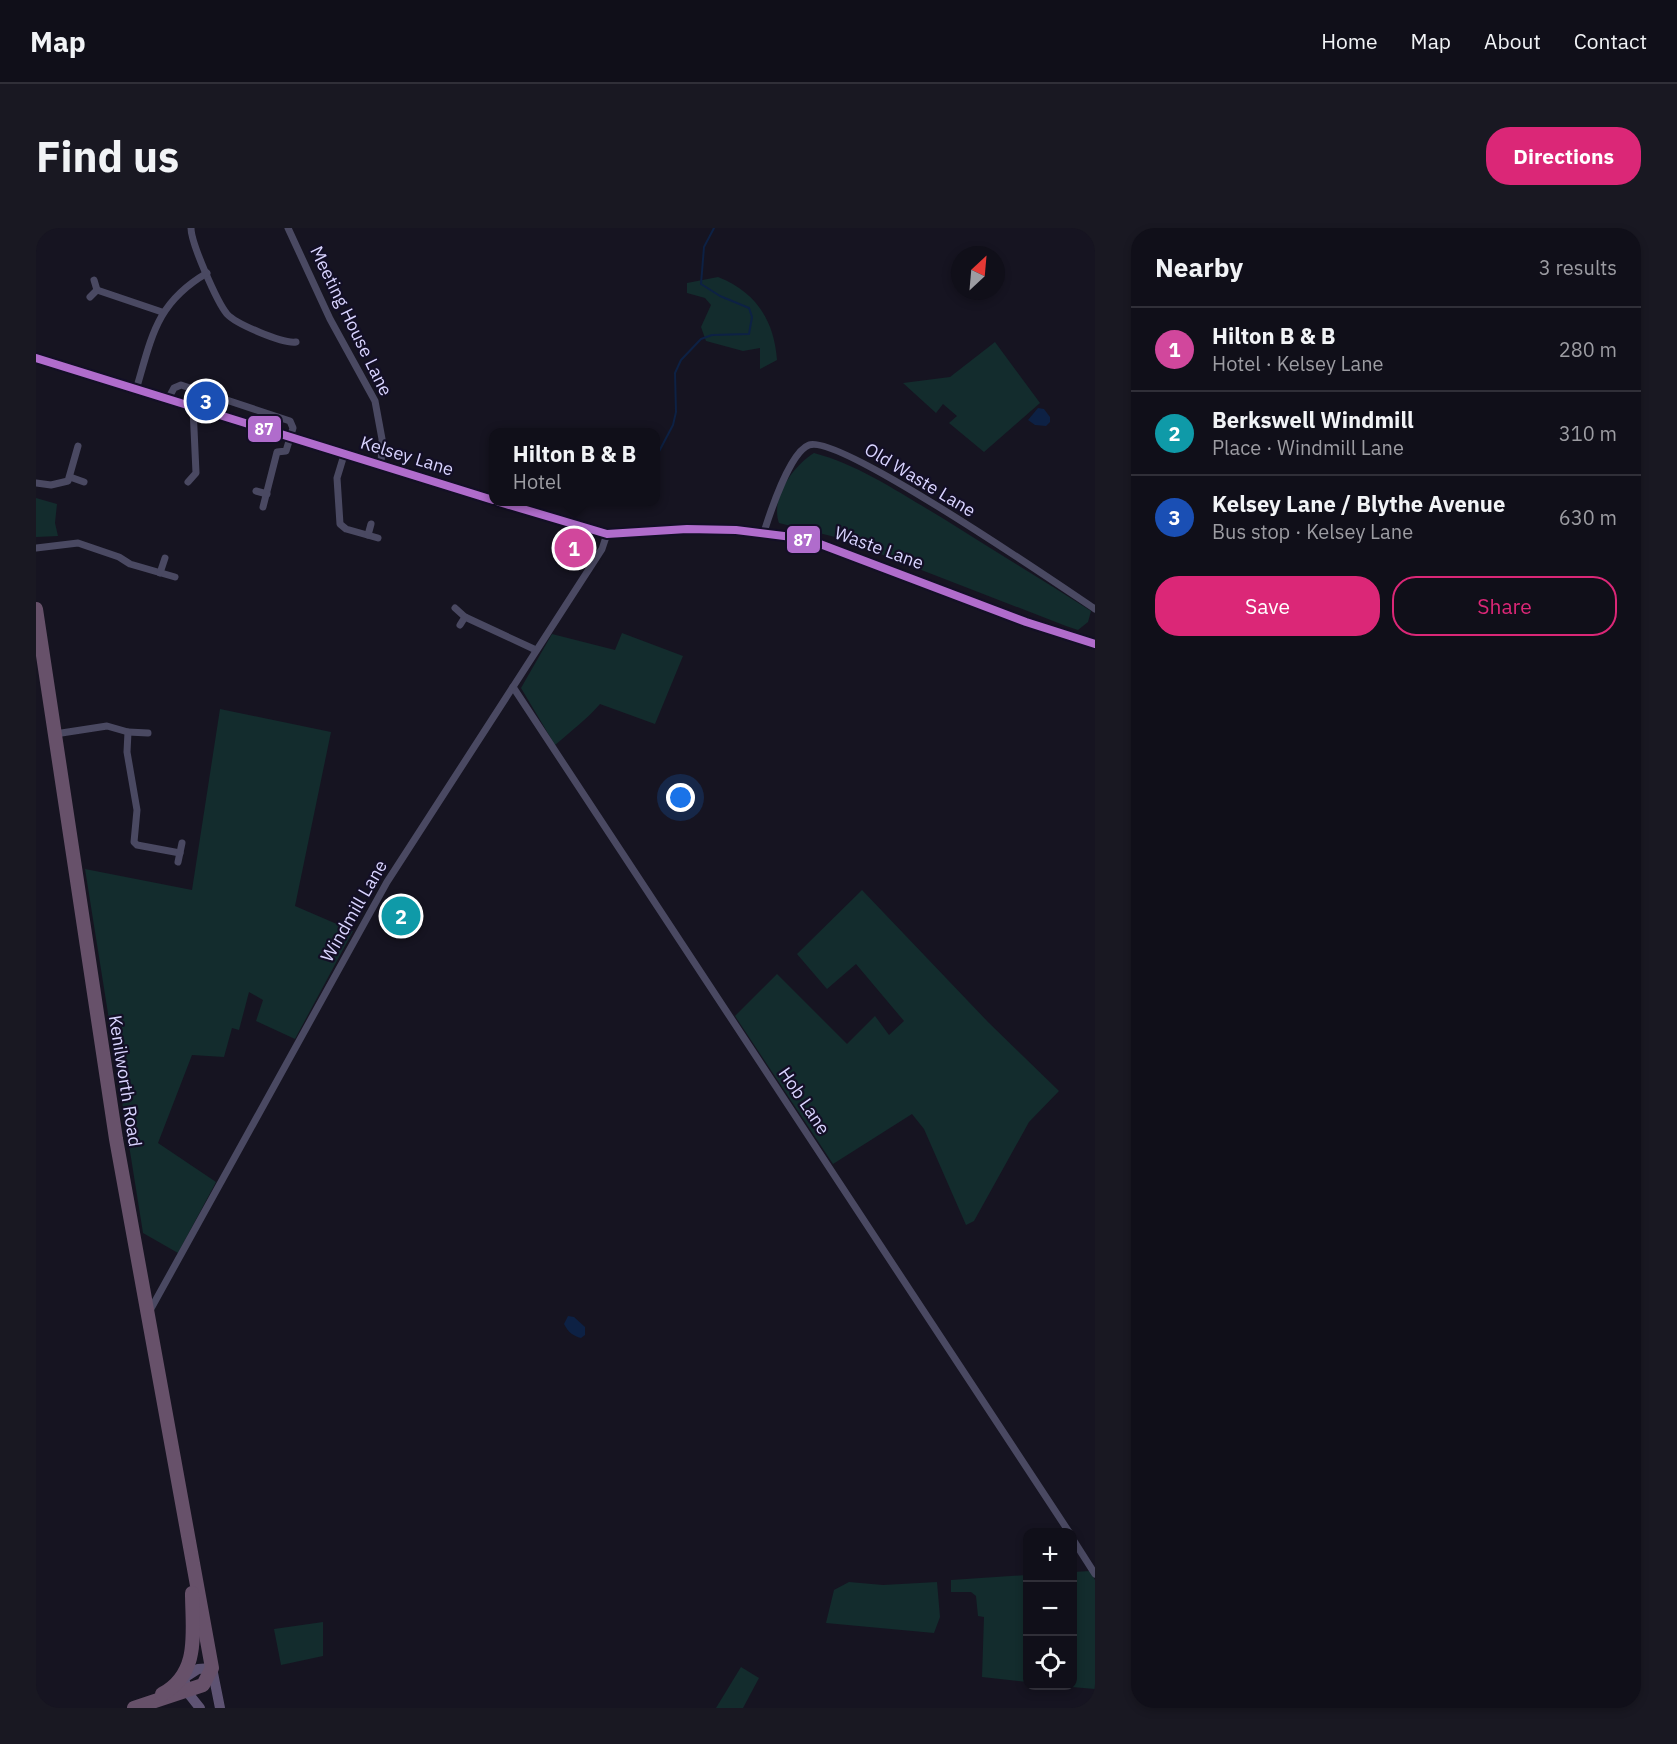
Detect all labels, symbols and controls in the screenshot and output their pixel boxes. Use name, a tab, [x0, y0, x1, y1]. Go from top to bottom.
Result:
text: Map	[30, 23, 86, 60]
text: Home	[1321, 27, 1378, 55]
text: Map	[1411, 27, 1451, 55]
text: About	[1484, 27, 1541, 55]
text: Contact	[1574, 27, 1647, 55]
button: Directions	[1486, 127, 1641, 185]
text: Find us	[36, 129, 179, 184]
street label: Meeting House Lane	[305, 242, 398, 400]
north arrow	[951, 246, 1005, 300]
text: Nearby	[1155, 250, 1243, 284]
text: 3 results	[1539, 254, 1617, 281]
text: Hilton B & B	[1212, 321, 1335, 350]
text: 1	[1169, 336, 1181, 363]
text: 280 m	[1559, 336, 1617, 363]
text: Hotel · Kelsey Lane	[1212, 350, 1384, 377]
pin: 3	[186, 378, 226, 423]
text: Berkswell Windmill	[1212, 405, 1414, 434]
line badge: 87	[247, 415, 282, 443]
text: 87	[254, 419, 274, 439]
text: 2	[1169, 420, 1181, 447]
text: 310 m	[1559, 420, 1617, 447]
popup	[489, 428, 660, 506]
street label: Kelsey Lane	[358, 430, 457, 481]
text: Place · Windmill Lane	[1212, 434, 1404, 461]
street label: Old Waste Lane	[861, 437, 980, 522]
text: Hilton B & B	[513, 439, 636, 468]
text: Hotel	[513, 468, 561, 495]
text: Kelsey Lane / Blythe Avenue	[1212, 489, 1505, 518]
text: 3	[1169, 504, 1181, 531]
text: 630 m	[1559, 504, 1617, 531]
text: Bus stop · Kelsey Lane	[1212, 518, 1413, 545]
street label: Waste Lane	[831, 521, 927, 574]
line badge: 87	[786, 525, 821, 554]
pin: 1	[554, 526, 594, 570]
text: 87	[793, 530, 813, 550]
button: Save	[1155, 576, 1380, 636]
button: Share	[1392, 576, 1617, 636]
your location	[666, 783, 695, 812]
street label: Windmill Lane	[315, 856, 392, 966]
pin: 2	[382, 894, 421, 938]
street label: Kenilworth Road	[104, 1013, 147, 1148]
street label: Hob Lane	[774, 1063, 835, 1139]
map controls	[1023, 1528, 1077, 1690]
button: +	[1023, 1528, 1077, 1582]
button: −	[1023, 1582, 1077, 1636]
button: locate	[1023, 1636, 1077, 1690]

